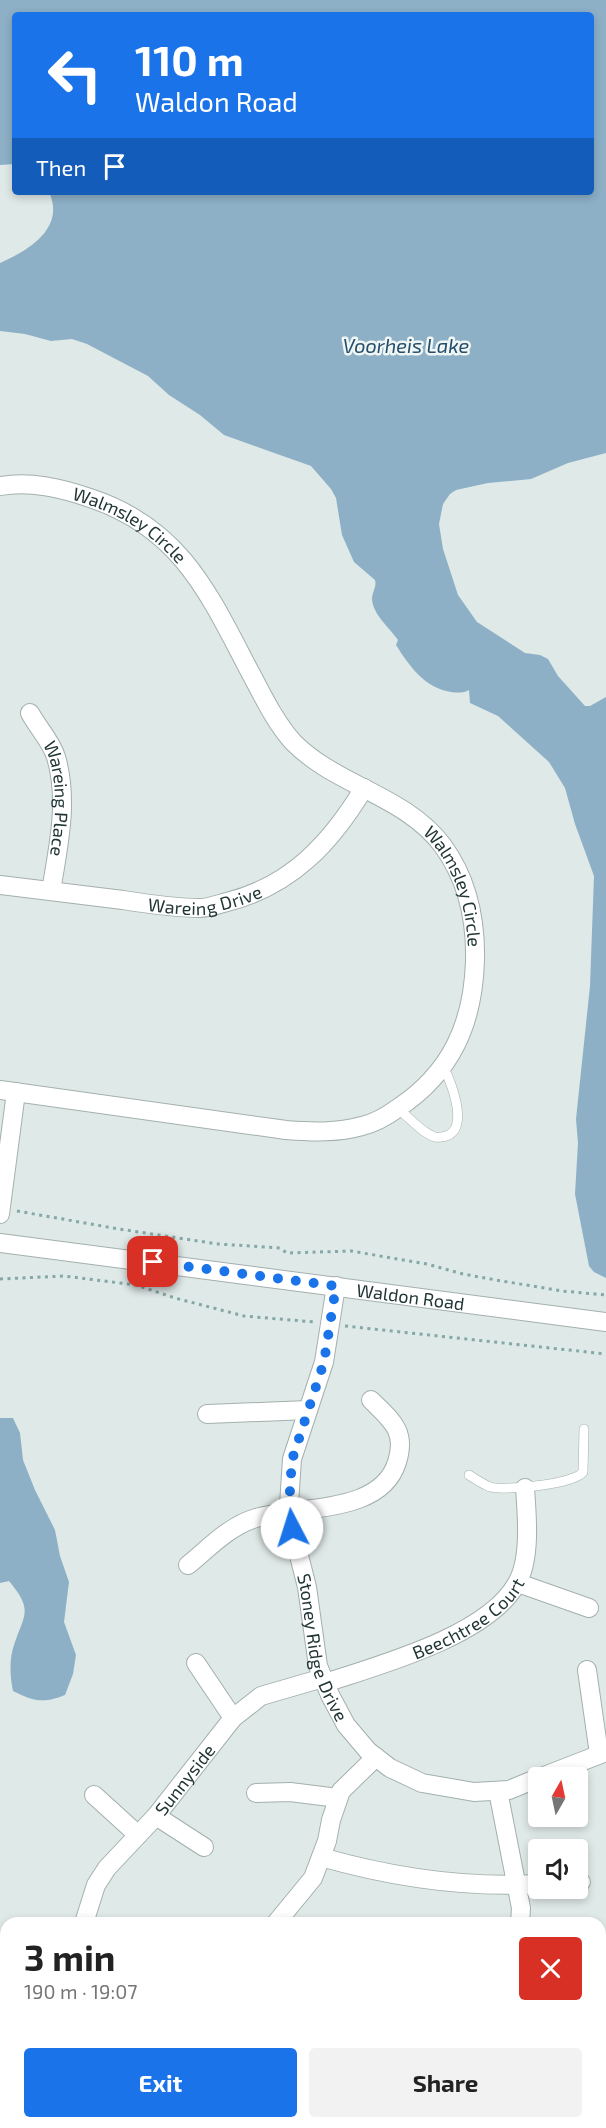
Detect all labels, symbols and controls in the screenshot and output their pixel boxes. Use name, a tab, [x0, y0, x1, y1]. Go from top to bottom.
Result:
text: 110 m	[135, 34, 244, 84]
icon: left	[36, 36, 114, 114]
text: Waldon Road	[135, 85, 298, 117]
icon: arrive	[98, 150, 131, 183]
text: Then	[36, 154, 86, 180]
water label: Voorheis Lake	[343, 333, 469, 357]
street label: Walmsley Circle	[70, 482, 192, 567]
street label: Wareing Place	[39, 737, 73, 858]
street label: Walmsley Circle	[420, 821, 486, 947]
street label: Wareing Drive	[147, 880, 265, 919]
pin	[127, 1236, 178, 1287]
icon: arrive	[136, 1245, 169, 1278]
street label: Waldon Road	[355, 1279, 466, 1314]
position arrow	[260, 1496, 324, 1560]
street label: Stoney Ridge Drive	[293, 1571, 353, 1725]
street label: Beechtree Court	[409, 1574, 529, 1663]
street label: Sunnyside	[150, 1739, 219, 1819]
north arrow	[528, 1767, 588, 1827]
map controls	[528, 1767, 588, 1899]
button: sound	[528, 1839, 588, 1899]
text: 3 min	[24, 1935, 115, 1978]
button: close	[519, 1937, 582, 2000]
text: 190 m · 19:07	[24, 1979, 138, 2003]
button: Exit	[24, 2048, 297, 2117]
button: Share	[309, 2048, 582, 2117]

